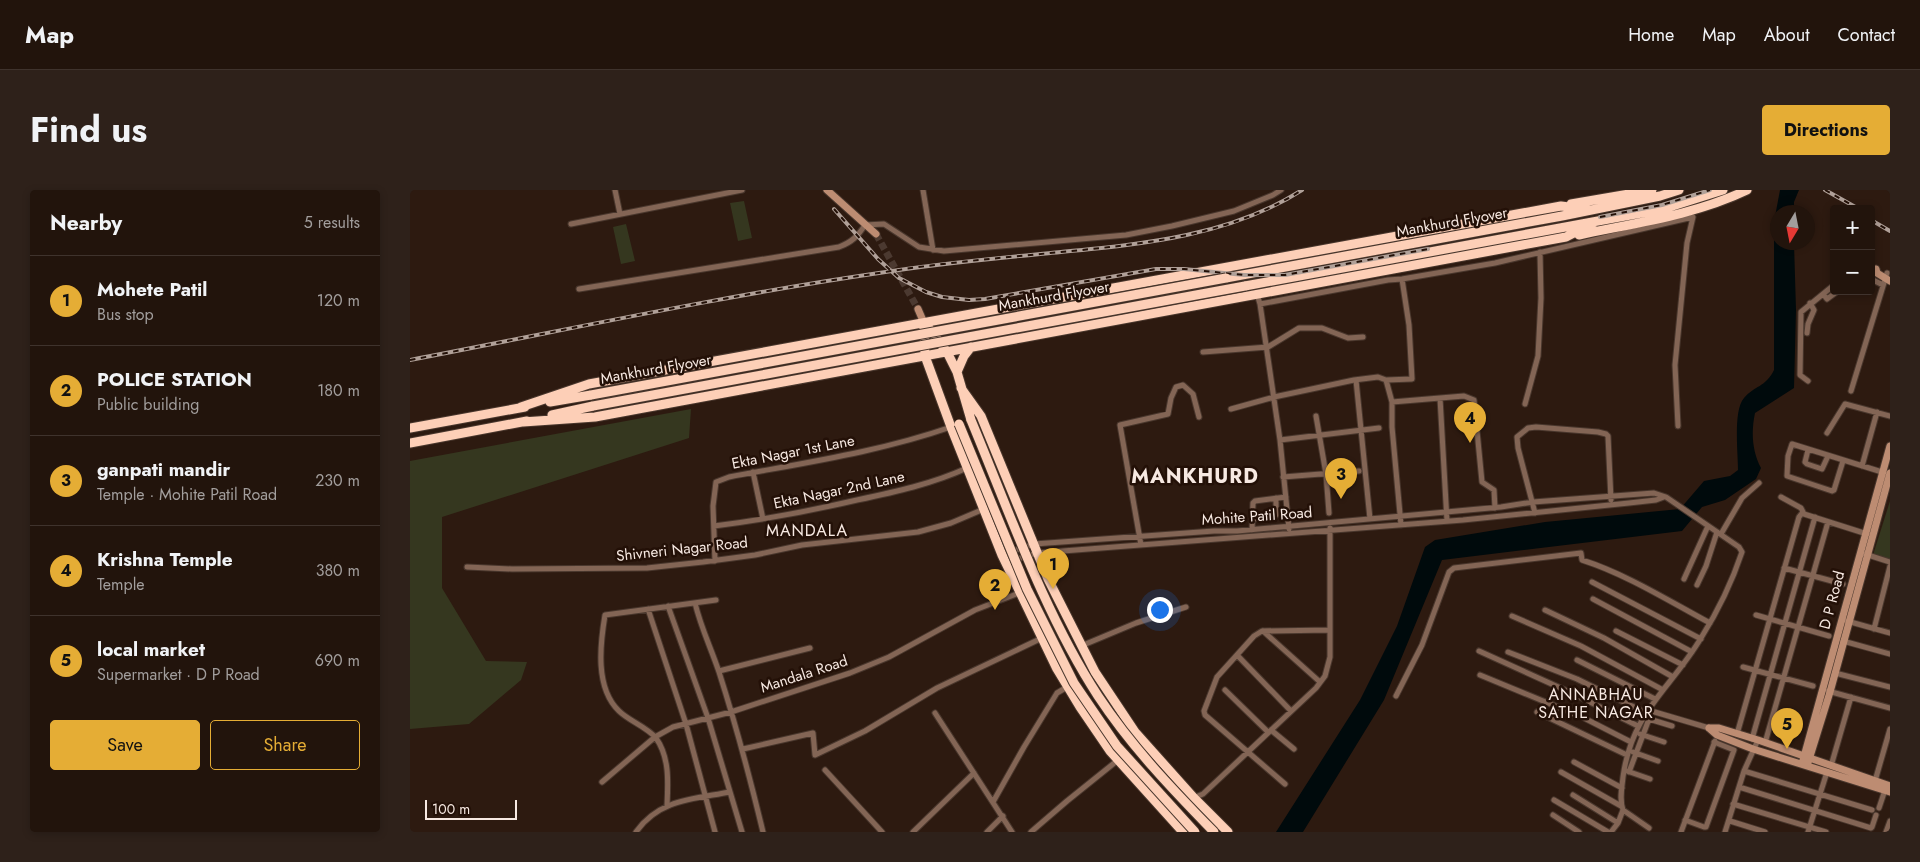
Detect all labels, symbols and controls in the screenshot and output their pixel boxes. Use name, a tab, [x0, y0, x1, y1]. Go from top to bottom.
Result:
text: Map	[25, 17, 74, 52]
text: Home	[1628, 22, 1674, 48]
text: Map	[1702, 22, 1736, 48]
text: About	[1764, 22, 1809, 48]
text: Contact	[1837, 22, 1895, 48]
text: Find us	[30, 105, 147, 155]
button: Directions	[1762, 105, 1890, 155]
street label: Mankhurd Flyover	[1395, 201, 1510, 243]
north arrow	[1770, 205, 1815, 250]
map controls	[1830, 205, 1875, 295]
button: +	[1830, 205, 1875, 250]
text: Nearby	[50, 208, 122, 238]
text: 5 results	[304, 211, 360, 234]
button: −	[1830, 250, 1875, 295]
street label: Mankhurd Flyover	[997, 275, 1112, 317]
text: Mohete Patil	[97, 276, 207, 303]
text: 1	[62, 289, 70, 312]
text: 120 m	[317, 289, 360, 312]
text: Bus stop	[97, 303, 154, 326]
street label: Mankhurd Flyover	[599, 348, 714, 390]
text: POLICE STATION	[97, 366, 252, 393]
text: 2	[61, 379, 71, 402]
text: 180 m	[317, 379, 360, 402]
text: Public building	[97, 393, 199, 416]
pin: 4	[1454, 402, 1486, 443]
street label: Ekta Nagar 1st Lane	[730, 429, 857, 475]
text: ganpati mandir	[97, 456, 230, 483]
pin: 3	[1325, 458, 1357, 499]
district label: MANKHURD	[1131, 462, 1259, 491]
street label: Ekta Nagar 2nd Lane	[771, 465, 907, 515]
text: 3	[61, 469, 71, 492]
text: 230 m	[315, 469, 360, 492]
text: Temple · Mohite Patil Road	[97, 483, 277, 506]
street label: Mohite Patil Road	[1201, 501, 1313, 531]
district label: MANDALA	[766, 519, 848, 542]
street label: Shivneri Nagar Road	[615, 531, 749, 567]
text: Krishna Temple	[97, 546, 233, 573]
pin: 1	[1037, 548, 1069, 589]
text: 4	[60, 559, 72, 582]
text: 380 m	[316, 559, 360, 582]
street label: D P Road	[1814, 568, 1850, 632]
pin: 2	[979, 569, 1011, 610]
text: Temple	[97, 573, 145, 596]
your location	[1147, 597, 1173, 623]
text: local market	[97, 636, 205, 663]
text: 5	[61, 649, 71, 672]
text: 690 m	[315, 649, 360, 672]
street label: Mandala Road	[758, 650, 850, 698]
text: Supermarket · D P Road	[97, 663, 260, 686]
district label: ANNABHAU SATHE NAGAR	[1538, 683, 1654, 724]
pin: 5	[1771, 708, 1803, 749]
button: Save	[50, 720, 200, 770]
button: Share	[210, 720, 360, 770]
scale bar	[425, 797, 518, 820]
text: 100 m	[432, 799, 470, 819]

